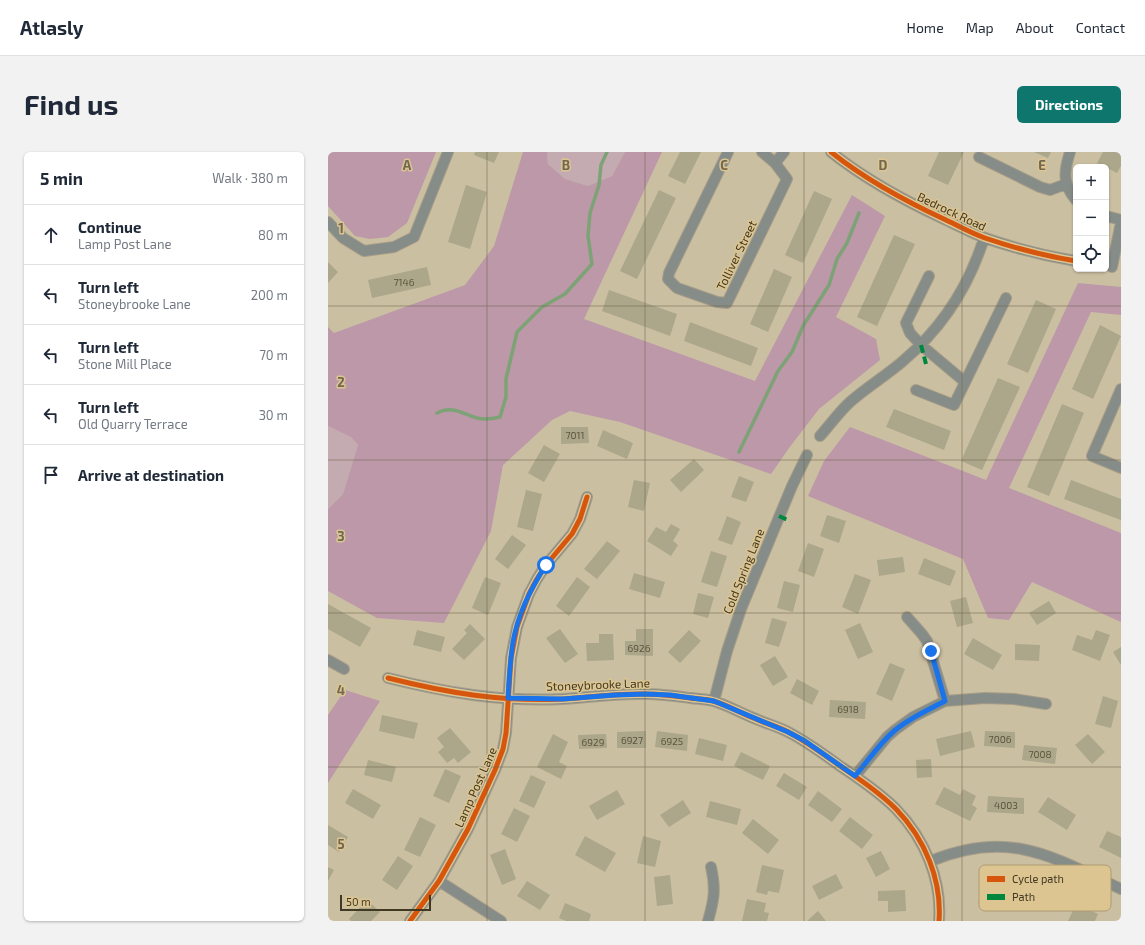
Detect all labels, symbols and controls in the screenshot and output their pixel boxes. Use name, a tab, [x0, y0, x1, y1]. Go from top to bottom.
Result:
text: Atlasly	[20, 16, 84, 39]
text: Home	[907, 19, 944, 36]
text: Map	[966, 19, 994, 36]
text: About	[1016, 19, 1054, 36]
text: Contact	[1076, 19, 1125, 36]
button: Directions	[1017, 86, 1121, 123]
text: Find us	[24, 87, 118, 121]
text: A	[403, 157, 412, 173]
text: B	[562, 157, 570, 173]
text: C	[720, 157, 728, 173]
text: D	[879, 157, 888, 173]
text: E	[1038, 157, 1046, 173]
map controls	[1073, 164, 1109, 272]
button: +	[1073, 164, 1109, 200]
text: 5 min	[40, 168, 83, 188]
text: Walk · 380 m	[212, 170, 288, 186]
street label: Bedrock Road	[915, 189, 989, 233]
button: −	[1073, 200, 1109, 236]
street label: Tolliver Street	[713, 217, 759, 292]
text: Continue	[78, 218, 141, 236]
text: 1	[338, 220, 344, 236]
icon: ahead	[40, 224, 62, 246]
text: 80 m	[258, 227, 288, 243]
text: Lamp Post Lane	[78, 236, 171, 252]
button: locate	[1073, 236, 1109, 272]
house number: 7146	[394, 276, 415, 288]
text: Turn left	[78, 278, 139, 296]
icon: left	[40, 284, 62, 306]
text: 200 m	[251, 287, 288, 303]
text: Stoneybrooke Lane	[78, 296, 191, 312]
text: Turn left	[78, 338, 139, 356]
icon: left	[40, 344, 62, 366]
text: 70 m	[259, 347, 288, 363]
text: Stone Mill Place	[78, 356, 172, 372]
text: 2	[337, 374, 345, 390]
text: Turn left	[78, 398, 139, 416]
icon: left	[40, 404, 62, 426]
text: 30 m	[259, 407, 288, 423]
text: Old Quarry Terrace	[78, 416, 188, 432]
house number: 7011	[565, 429, 585, 441]
icon: arrive	[40, 464, 62, 486]
text: Arrive at destination	[78, 466, 224, 484]
street label: Cold Spring Lane	[720, 526, 766, 616]
text: 3	[337, 528, 345, 544]
route start	[537, 556, 555, 574]
house number: 6926	[628, 642, 651, 654]
route end	[922, 642, 940, 660]
street label: Stoneybrooke Lane	[546, 675, 650, 693]
text: 4	[337, 682, 345, 698]
house number: 6918	[837, 703, 859, 715]
house number: 7006	[989, 733, 1012, 745]
house number: 6927	[621, 734, 643, 746]
house number: 6925	[661, 735, 683, 747]
house number: 6929	[582, 736, 605, 748]
street label: Lamp Post Lane	[451, 745, 499, 829]
house number: 7008	[1028, 748, 1052, 760]
house number: 4003	[994, 799, 1018, 811]
text: 5	[337, 836, 345, 852]
legend	[979, 865, 1111, 911]
text: Cycle path	[1012, 872, 1064, 885]
text: Path	[1012, 890, 1035, 903]
scale bar	[340, 893, 431, 912]
text: 50 m	[346, 895, 371, 908]

